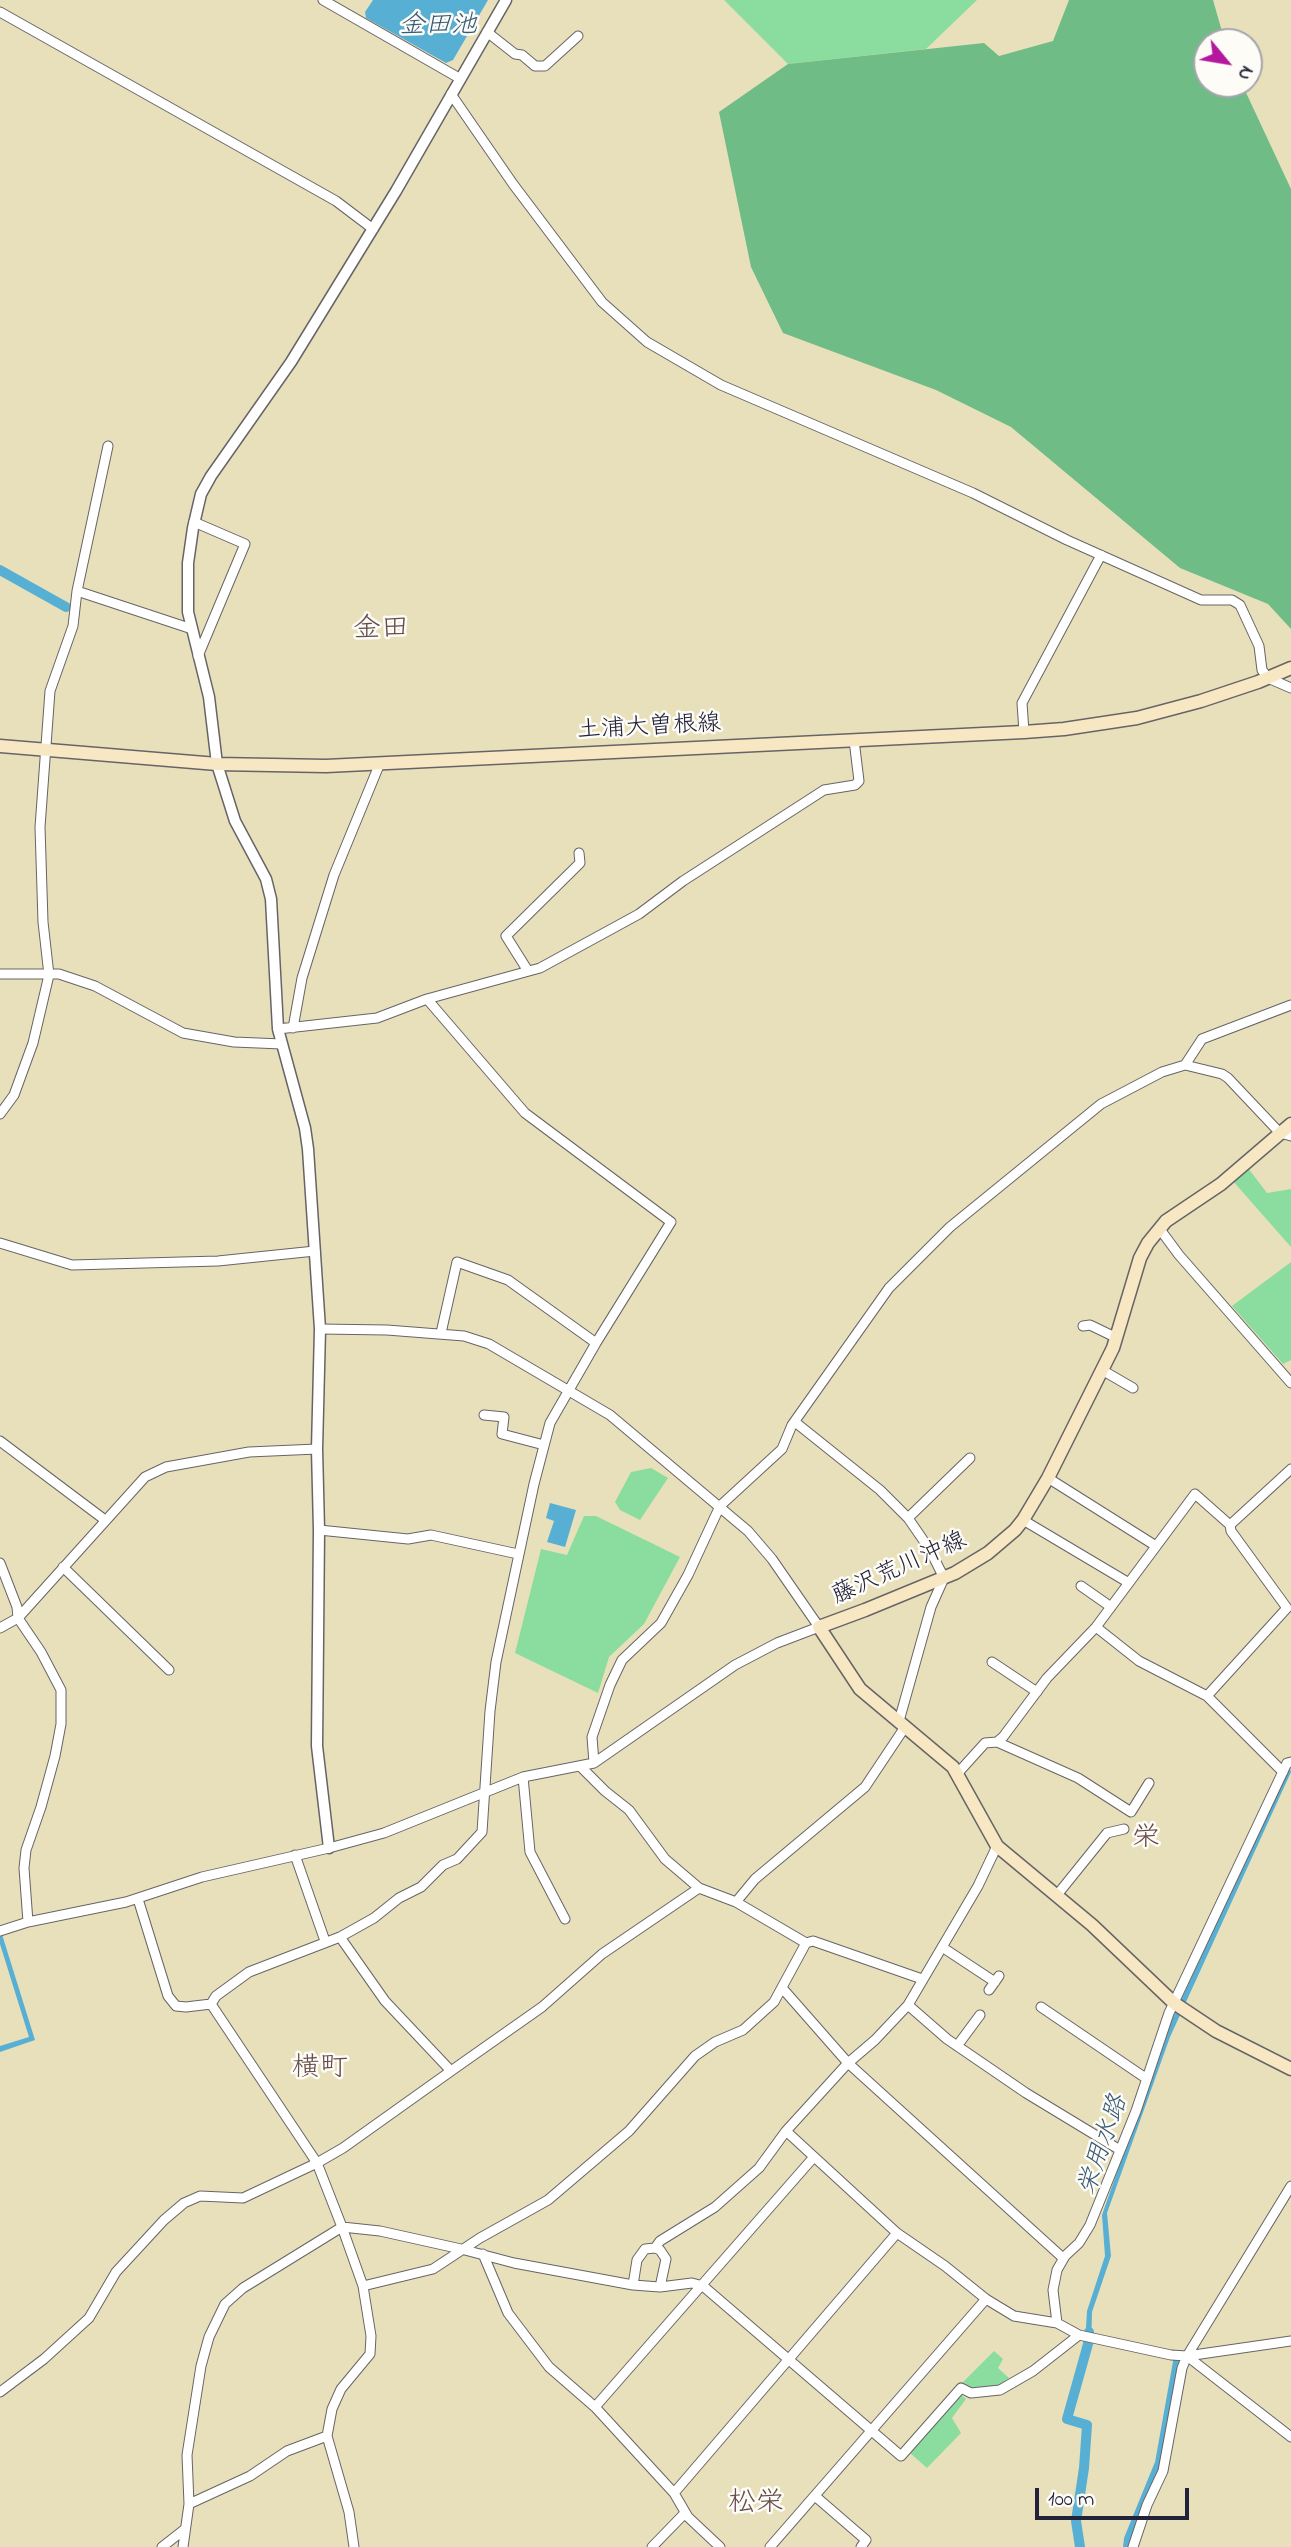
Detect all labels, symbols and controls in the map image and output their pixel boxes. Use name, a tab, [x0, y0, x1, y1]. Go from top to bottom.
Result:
water label: 金田池	[399, 12, 477, 44]
north arrow	[1193, 28, 1263, 98]
text: N	[1230, 60, 1260, 85]
district label: 金田	[353, 614, 409, 648]
street label: 土浦大曽根線	[576, 711, 722, 747]
street label: 藤沢荒川沖線	[828, 1528, 972, 1612]
district label: 栄	[1132, 1823, 1160, 1857]
district label: 横町	[292, 2053, 348, 2087]
water label: 栄用水路	[1073, 2092, 1137, 2200]
scale bar	[1039, 2474, 1193, 2518]
text: 100 m	[1048, 2485, 1094, 2515]
district label: 松栄	[728, 2488, 784, 2522]

